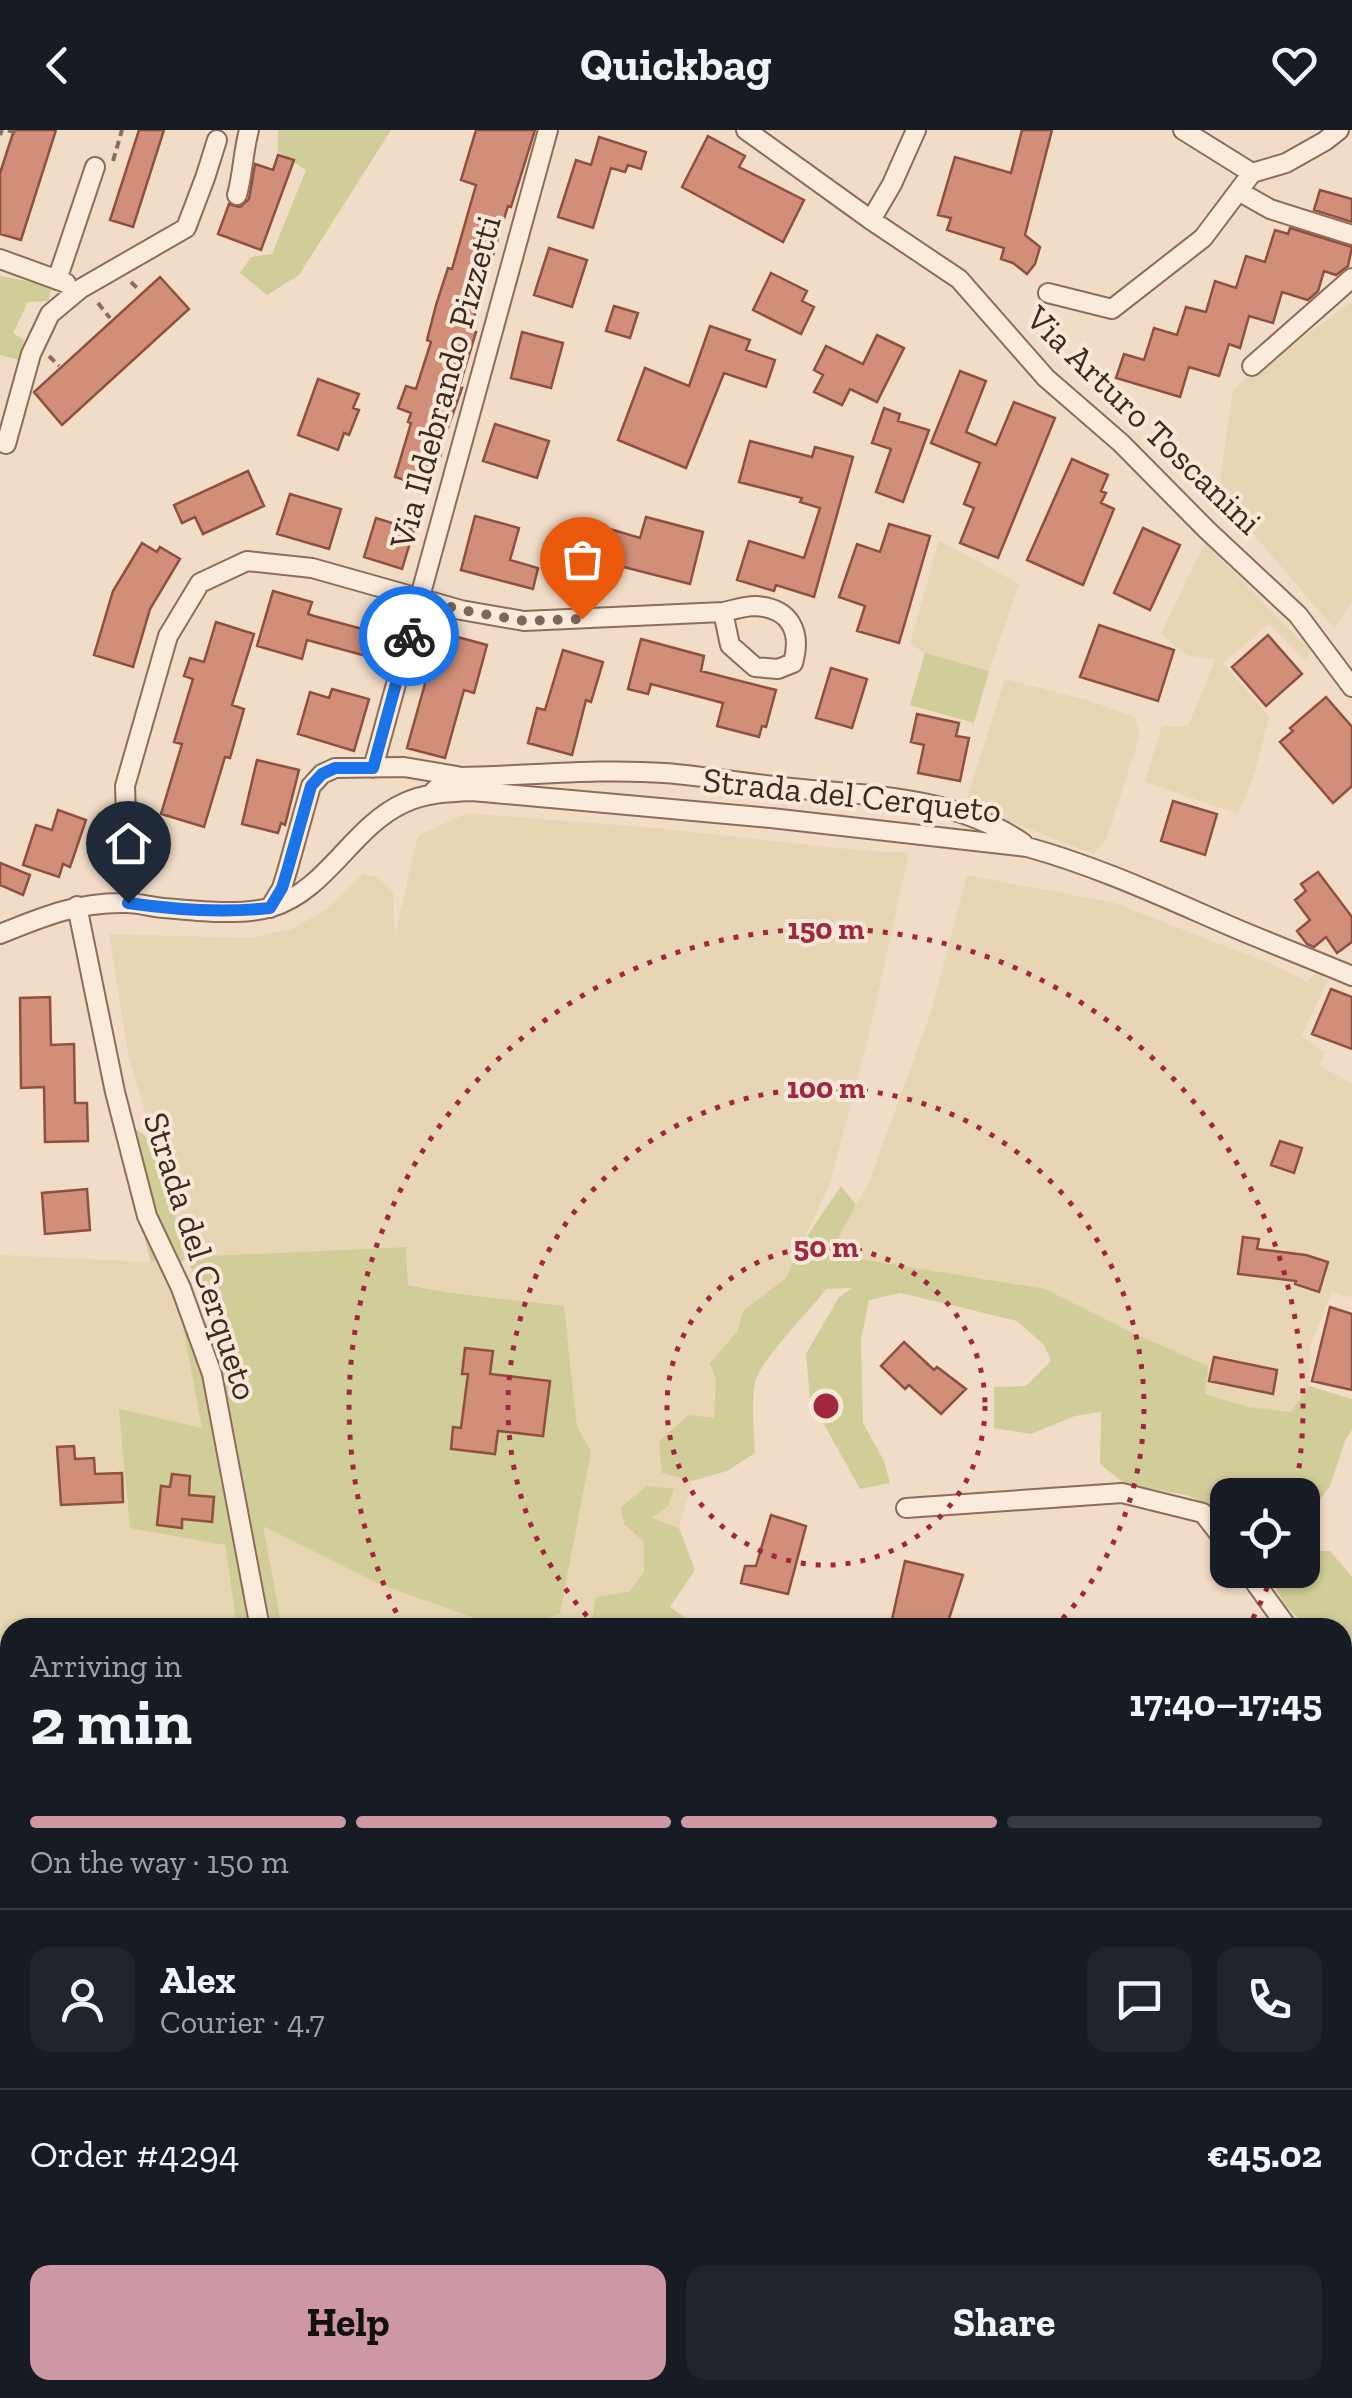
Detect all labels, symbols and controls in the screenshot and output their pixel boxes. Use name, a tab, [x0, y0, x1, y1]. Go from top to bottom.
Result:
icon: back	[30, 38, 85, 93]
text: Quickbag	[580, 38, 772, 92]
icon: heart	[1267, 38, 1322, 93]
street label: Via Ildebrando Pizzetti	[380, 211, 510, 554]
street label: Via Arturo Toscanini	[1017, 296, 1271, 543]
pin	[540, 517, 625, 620]
icon: bag	[555, 532, 610, 587]
courier	[359, 586, 459, 686]
icon: bike	[382, 609, 437, 664]
street label: Strada del Cerqueto	[701, 758, 1003, 832]
pin	[86, 801, 171, 904]
icon: home	[101, 816, 156, 871]
text: 150 m	[788, 911, 864, 947]
text: 100 m	[787, 1070, 865, 1106]
street label: Strada del Cerqueto	[135, 1107, 267, 1405]
text: 50 m	[794, 1229, 858, 1265]
centre of rings	[808, 1388, 844, 1424]
map controls	[1210, 1478, 1320, 1588]
button: locate	[1210, 1478, 1320, 1588]
text: Arriving in	[30, 1647, 182, 1685]
text: 17:40–17:45	[1129, 1680, 1322, 1726]
text: 2 min	[30, 1683, 192, 1761]
text: On the way · 150 m	[30, 1843, 289, 1881]
button: person	[30, 1947, 135, 2052]
button: chat	[1087, 1947, 1192, 2052]
button: phone	[1217, 1947, 1322, 2052]
text: Alex	[160, 1957, 236, 2003]
text: Courier · 4.7	[160, 2003, 324, 2041]
text: Order #4294	[30, 2131, 240, 2177]
text: €45.02	[1207, 2131, 1322, 2177]
button: Help	[30, 2265, 666, 2380]
button: Share	[686, 2265, 1322, 2380]

